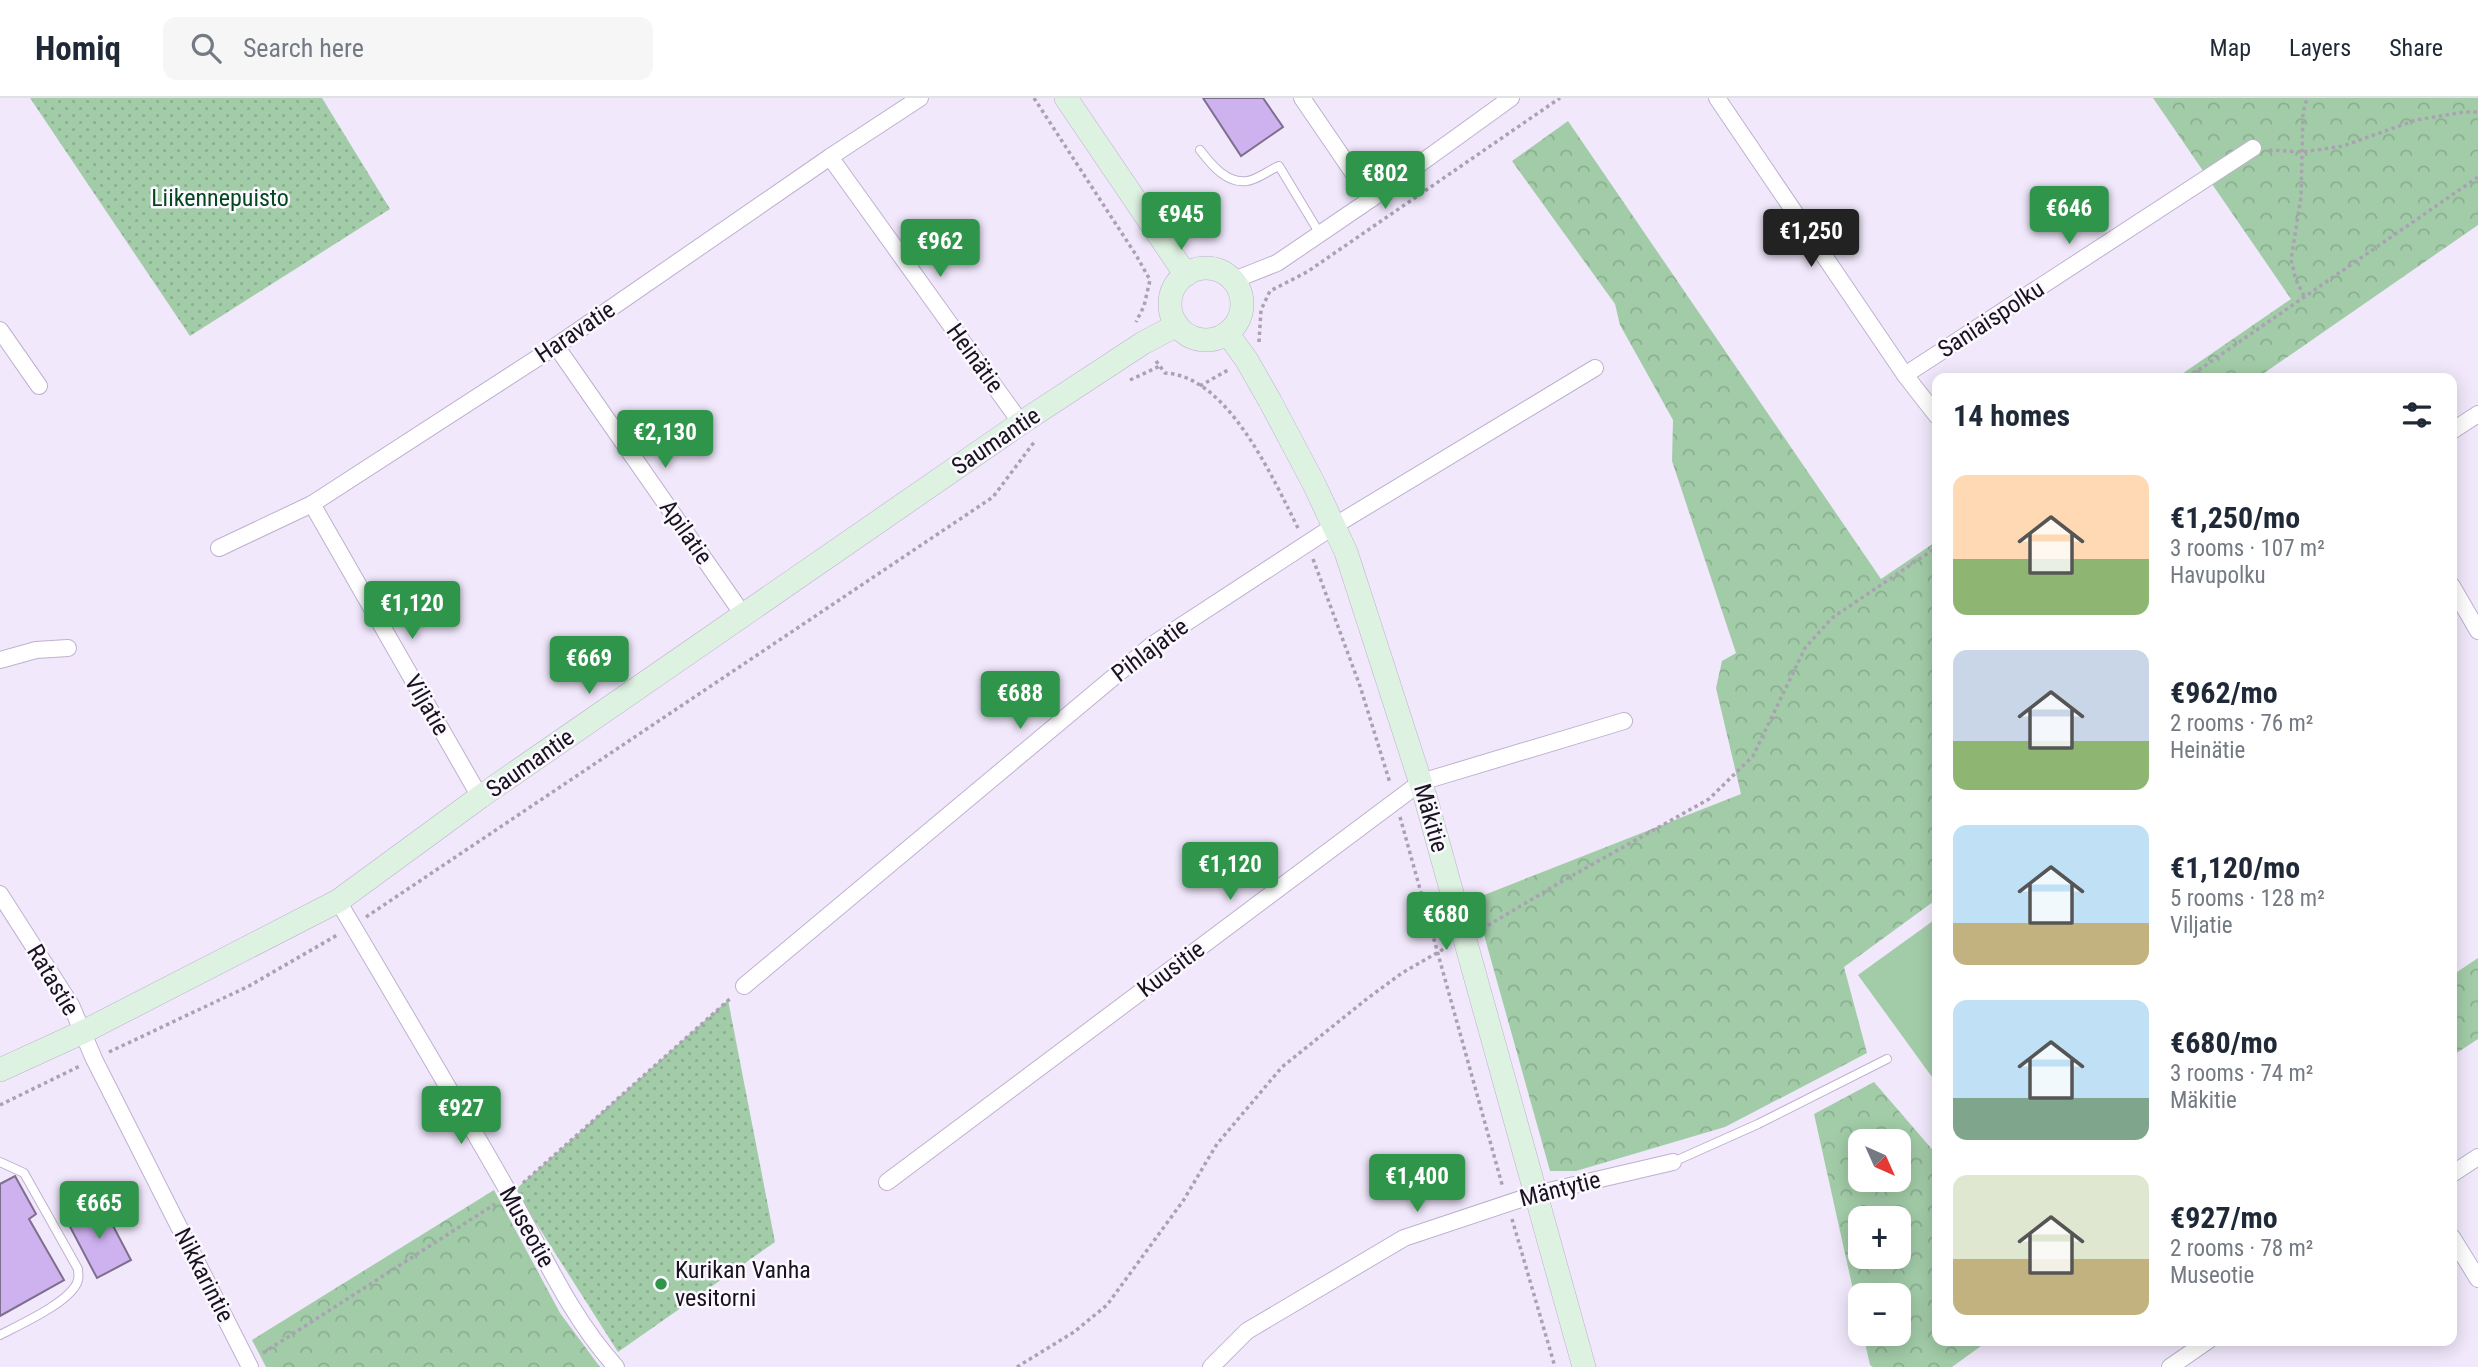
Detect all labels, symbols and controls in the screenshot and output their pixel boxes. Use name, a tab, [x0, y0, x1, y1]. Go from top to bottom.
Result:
search box	[163, 17, 653, 80]
text: Homiq	[35, 29, 121, 68]
icon: search	[187, 29, 225, 67]
text: Search here	[243, 33, 364, 63]
text: Map	[2210, 34, 2251, 62]
text: Layers	[2289, 34, 2351, 62]
text: Share	[2389, 34, 2443, 62]
pin: €802	[1344, 152, 1426, 211]
text: €802	[1362, 160, 1408, 187]
park label: Liikennepuisto	[151, 184, 289, 212]
pin: €646	[2028, 186, 2110, 246]
pin: €945	[1140, 192, 1222, 252]
text: €646	[2046, 195, 2092, 222]
text: €945	[1158, 201, 1204, 228]
pin: €1,250	[1754, 209, 1868, 269]
text: €1,250	[1779, 218, 1843, 245]
pin: €962	[899, 220, 981, 279]
text: €962	[917, 228, 963, 255]
street label: Saniaispolku	[1933, 274, 2049, 364]
street label: Haravatie	[530, 295, 620, 369]
street label: Heinätie	[941, 318, 1009, 398]
icon: filters	[2398, 396, 2436, 434]
text: 14 homes	[1953, 398, 2070, 433]
street label: Saumantie	[946, 401, 1046, 481]
pin: €2,130	[608, 410, 722, 470]
text: €2,130	[633, 419, 697, 446]
street label: Apilatie	[654, 494, 718, 570]
text: €1,250/mo	[2170, 500, 2300, 535]
icon: home	[2009, 503, 2093, 587]
text: 3 rooms · 107 m²	[2170, 535, 2325, 562]
text: Havupolku	[2170, 562, 2266, 589]
pin: €1,120	[355, 582, 469, 641]
text: €1,120	[380, 590, 444, 617]
street label: Pihlajatie	[1106, 612, 1194, 688]
pin: €669	[548, 636, 630, 696]
text: €669	[566, 645, 612, 672]
street label: Viljatie	[399, 670, 455, 740]
pin: €688	[979, 672, 1061, 731]
text: €962/mo	[2170, 675, 2278, 710]
icon: home	[2009, 678, 2093, 762]
text: €688	[997, 680, 1043, 707]
text: 2 rooms · 76 m²	[2170, 710, 2313, 737]
street label: Saumantie	[481, 723, 579, 803]
text: Heinätie	[2170, 737, 2245, 764]
street label: Mäkitie	[1408, 781, 1454, 855]
pin: €1,120	[1173, 842, 1287, 902]
text: €1,120/mo	[2170, 850, 2300, 885]
text: €1,120	[1198, 851, 1262, 878]
icon: home	[2009, 853, 2093, 937]
text: 5 rooms · 128 m²	[2170, 885, 2325, 912]
pin: €680	[1405, 892, 1487, 952]
text: €680	[1423, 901, 1469, 928]
text: Viljatie	[2170, 912, 2233, 939]
street label: Kuusitie	[1132, 935, 1210, 1003]
street label: Ratastie	[21, 940, 85, 1020]
text: €680/mo	[2170, 1025, 2278, 1060]
icon: home	[2009, 1028, 2093, 1112]
text: 3 rooms · 74 m²	[2170, 1060, 2313, 1087]
pin: €927	[420, 1086, 502, 1146]
text: Mäkitie	[2170, 1087, 2237, 1114]
text: €927	[438, 1095, 484, 1122]
north arrow	[1848, 1129, 1911, 1192]
map controls	[1848, 1129, 1911, 1346]
pin: €1,400	[1360, 1154, 1474, 1214]
text: €1,400	[1385, 1163, 1449, 1190]
street label: Mäntytie	[1517, 1165, 1603, 1213]
pin: €665	[58, 1182, 140, 1241]
street label: Museotie	[493, 1182, 561, 1272]
text: €665	[76, 1190, 122, 1217]
text: €927/mo	[2170, 1200, 2278, 1235]
icon: home	[2009, 1203, 2093, 1287]
button: +	[1848, 1206, 1911, 1269]
street label: Nikkarintie	[168, 1223, 240, 1327]
text: 2 rooms · 78 m²	[2170, 1235, 2313, 1262]
place label: Kurikan Vanha vesitorni	[675, 1256, 811, 1312]
text: Museotie	[2170, 1262, 2254, 1289]
marker: Kurikan Vanha vesitorni	[653, 1276, 669, 1292]
button: −	[1848, 1283, 1911, 1346]

